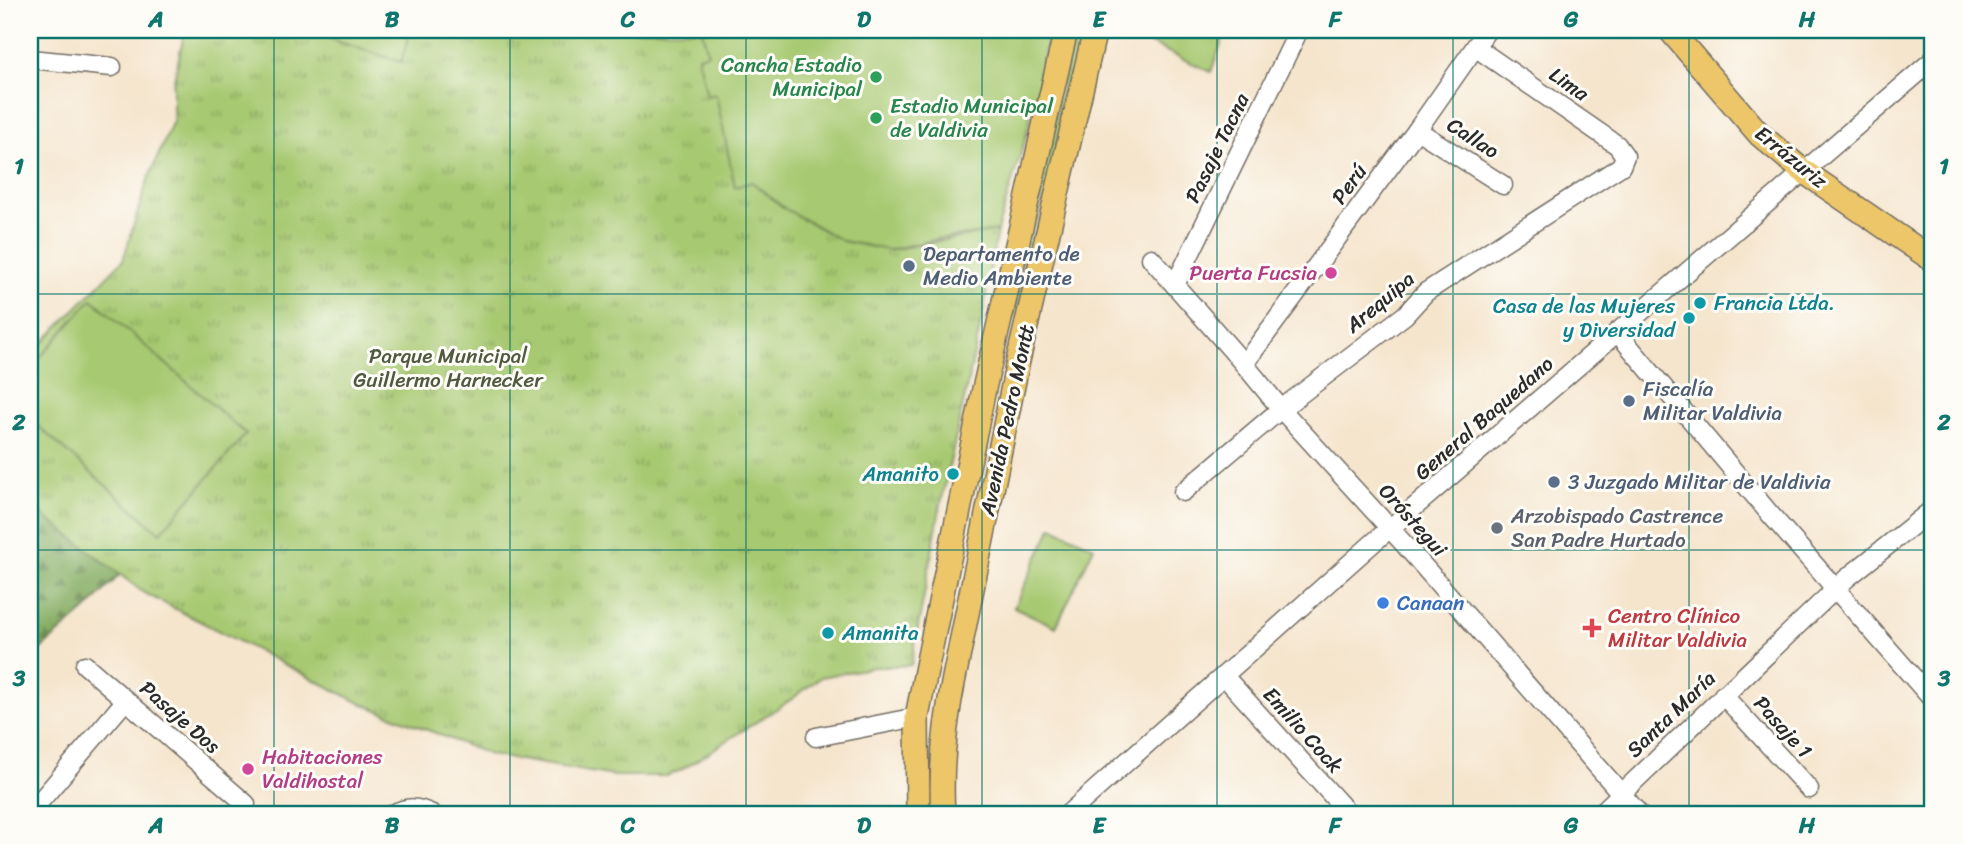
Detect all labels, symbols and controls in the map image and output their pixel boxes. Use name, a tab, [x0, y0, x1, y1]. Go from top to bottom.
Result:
text: A	[147, 0, 164, 40]
text: B	[385, 0, 400, 40]
text: C	[620, 0, 636, 40]
text: D	[857, 0, 872, 40]
text: E	[1093, 0, 1108, 40]
text: F	[1328, 0, 1343, 40]
text: G	[1563, 0, 1579, 40]
text: H	[1798, 0, 1816, 40]
place label: Cancha Estadio Municipal	[721, 46, 863, 108]
street label: Lima	[1541, 56, 1598, 112]
marker: Cancha Estadio Municipal	[868, 69, 884, 85]
street label: Pasaje Tacna	[1174, 86, 1260, 210]
place label: Estadio Municipal de Valdivia	[890, 87, 1054, 149]
street label: Callao	[1439, 107, 1507, 169]
marker: Estadio Municipal de Valdivia	[868, 110, 884, 126]
street label: Errázuriz	[1746, 115, 1837, 199]
text: 1	[14, 146, 24, 187]
text: 1	[1939, 146, 1949, 187]
street label: Perú	[1321, 155, 1378, 213]
place label: Departamento de Medio Ambiente	[923, 235, 1080, 297]
place label: Puerta Fucsia	[1189, 254, 1317, 292]
marker: Departamento de Medio Ambiente	[901, 258, 917, 274]
street label: Arequipa	[1336, 261, 1424, 344]
marker: Puerta Fucsia	[1323, 265, 1339, 281]
place label: Francia Ltda.	[1714, 284, 1835, 322]
place label: Casa de las Mujeres y Diversidad	[1493, 287, 1677, 349]
marker: Francia Ltda.	[1692, 295, 1708, 311]
marker: Casa de las Mujeres y Diversidad	[1681, 310, 1697, 326]
street label: Avenida Pedro Montt	[968, 321, 1046, 520]
park label: Parque Municipal Guillermo Harnecker	[353, 337, 544, 399]
street label: General Baquedano	[1405, 346, 1563, 490]
place label: Fiscalía Militar Valdivia	[1643, 370, 1782, 432]
marker: Fiscalía Militar Valdivia	[1621, 393, 1637, 409]
text: 2	[11, 402, 26, 443]
text: 2	[1936, 402, 1951, 443]
place label: Amanito	[862, 455, 939, 493]
place label: 3 Juzgado Militar de Valdivia	[1568, 463, 1831, 501]
marker: Amanito	[945, 466, 961, 482]
street label: Oróstegui	[1369, 474, 1458, 567]
marker: 3 Juzgado Militar de Valdivia	[1546, 474, 1562, 490]
place label: Arzobispado Castrence San Padre Hurtado	[1510, 497, 1724, 559]
marker: Arzobispado Castrence San Padre Hurtado	[1489, 520, 1505, 536]
place label: Canaan	[1397, 584, 1464, 622]
marker: Canaan	[1375, 595, 1391, 611]
place label: Centro Clínico Militar Valdivia	[1608, 597, 1747, 659]
place label: Amanita	[841, 614, 919, 652]
marker: Centro Clínico Militar Valdivia	[1582, 618, 1602, 638]
marker: Amanita	[820, 625, 836, 641]
text: 3	[12, 658, 26, 699]
text: 3	[1937, 658, 1951, 699]
street label: Santa María	[1617, 661, 1725, 767]
street label: Pasaje Dos	[131, 671, 230, 764]
street label: Emilio Cock	[1253, 678, 1353, 783]
street label: Pasaje 1	[1744, 686, 1822, 768]
place label: Habitaciones Valdihostal	[262, 738, 383, 800]
marker: Habitaciones Valdihostal	[240, 761, 256, 777]
text: A	[147, 805, 164, 844]
text: B	[385, 805, 400, 844]
text: C	[620, 805, 636, 844]
text: D	[857, 805, 872, 844]
text: E	[1093, 805, 1108, 844]
text: F	[1328, 805, 1343, 844]
text: G	[1563, 805, 1579, 844]
text: H	[1798, 805, 1816, 844]

